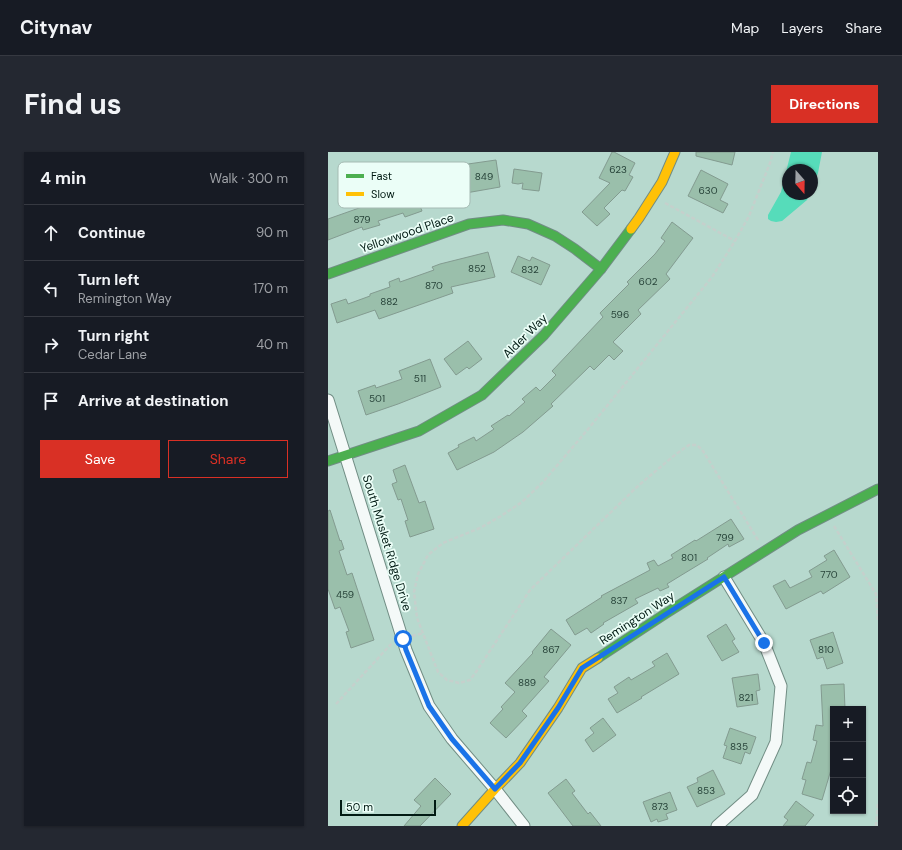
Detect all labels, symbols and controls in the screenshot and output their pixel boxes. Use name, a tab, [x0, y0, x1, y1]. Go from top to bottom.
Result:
text: Citynav	[20, 15, 92, 40]
text: Map	[731, 19, 759, 37]
text: Layers	[781, 19, 823, 37]
text: Share	[845, 19, 882, 37]
button: Directions	[771, 85, 878, 123]
text: Find us	[24, 86, 122, 123]
legend	[338, 162, 470, 208]
house number: 623	[609, 163, 627, 176]
north arrow	[782, 164, 818, 200]
text: 4 min	[40, 167, 86, 189]
text: Fast	[371, 169, 392, 183]
text: Walk · 300 m	[210, 170, 288, 187]
house number: 849	[475, 170, 493, 183]
house number: 630	[698, 184, 718, 197]
text: Slow	[371, 187, 395, 201]
street label: Yellowwood Place	[358, 209, 456, 256]
house number: 879	[353, 213, 371, 226]
icon: ahead	[40, 222, 62, 244]
text: Continue	[78, 223, 146, 243]
text: 90 m	[256, 224, 288, 241]
house number: 852	[468, 262, 486, 275]
house number: 832	[521, 263, 539, 276]
text: Turn left	[78, 270, 139, 290]
house number: 602	[639, 275, 658, 288]
icon: left	[40, 278, 62, 300]
house number: 870	[425, 279, 443, 292]
text: 170 m	[253, 280, 288, 297]
text: Remington Way	[78, 290, 172, 307]
house number: 882	[380, 295, 398, 308]
house number: 596	[611, 308, 629, 321]
street label: Alder Way	[499, 310, 551, 362]
text: Turn right	[78, 326, 149, 346]
icon: right	[40, 334, 62, 356]
text: 40 m	[256, 336, 288, 353]
text: Cedar Lane	[78, 346, 147, 363]
house number: 511	[414, 372, 426, 385]
icon: arrive	[40, 390, 62, 412]
text: Arrive at destination	[78, 391, 229, 411]
house number: 501	[369, 392, 385, 405]
button: Save	[40, 440, 160, 478]
button: Share	[168, 440, 288, 478]
street label: South Musket Ridge Drive	[359, 473, 415, 613]
house number: 799	[716, 531, 734, 544]
house number: 801	[681, 551, 697, 564]
house number: 770	[820, 568, 838, 581]
house number: 459	[336, 588, 354, 601]
street label: Remington Way	[596, 588, 678, 648]
house number: 837	[610, 594, 628, 607]
route start	[394, 630, 412, 648]
route end	[755, 634, 773, 652]
house number: 867	[542, 643, 560, 656]
house number: 810	[818, 643, 834, 656]
house number: 889	[518, 676, 536, 689]
house number: 821	[739, 691, 753, 704]
map controls	[830, 706, 866, 814]
button: +	[830, 706, 866, 742]
house number: 835	[730, 740, 748, 753]
button: −	[830, 742, 866, 778]
button: locate	[830, 778, 866, 814]
house number: 853	[697, 784, 715, 797]
scale bar	[340, 798, 436, 817]
text: 50 m	[346, 800, 373, 814]
house number: 873	[652, 800, 668, 813]

